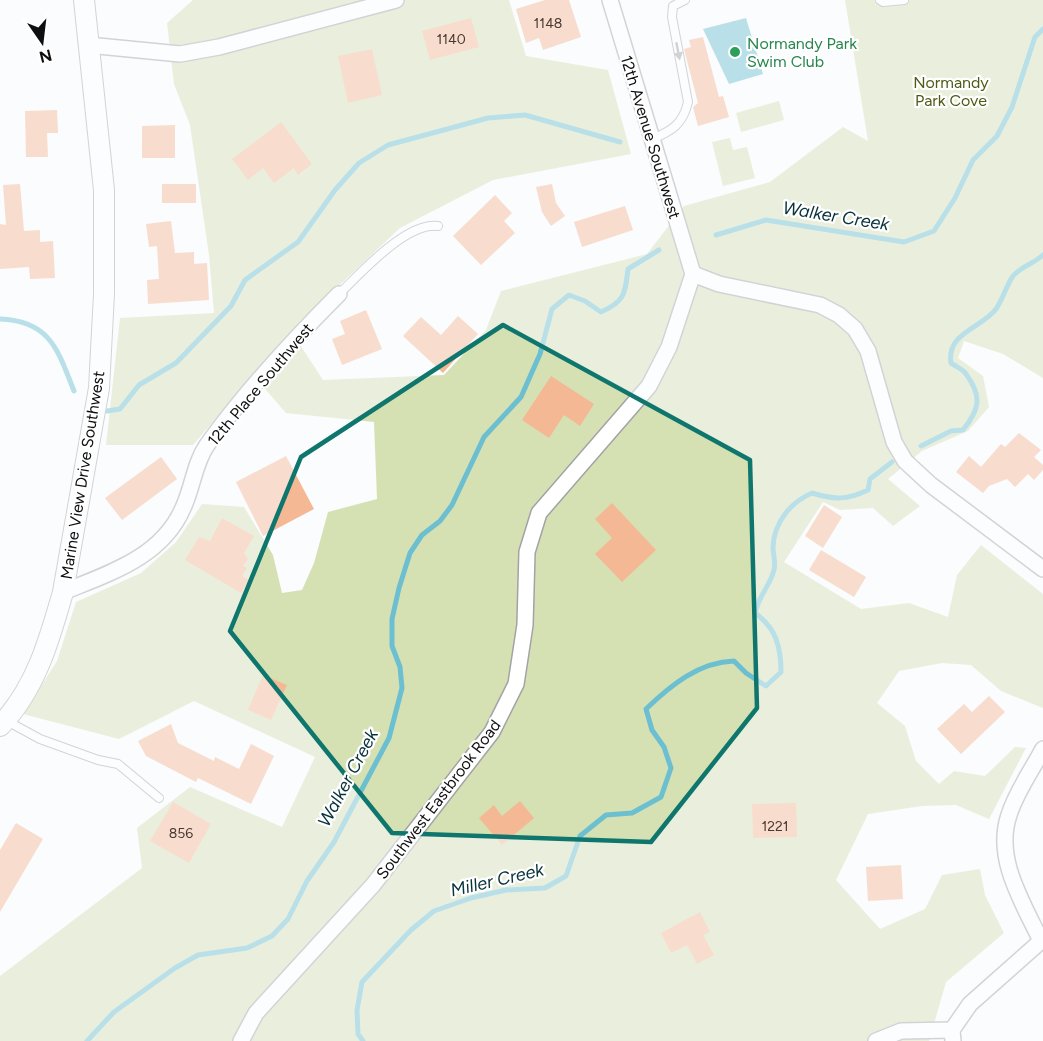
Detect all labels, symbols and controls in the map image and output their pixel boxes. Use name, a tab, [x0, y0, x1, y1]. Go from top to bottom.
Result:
north arrow	[12, 12, 72, 72]
house number: 1148	[534, 15, 562, 32]
house number: 1140	[436, 31, 466, 48]
place label: Normandy Park Swim Club	[747, 34, 857, 71]
one-way arrow	[674, 41, 683, 60]
text: N	[37, 45, 54, 67]
marker: Normandy Park Swim Club	[728, 45, 742, 59]
street label: 12th Avenue Southwest	[617, 53, 684, 221]
park label: Normandy Park Cove	[913, 73, 989, 110]
water label: Walker Creek	[781, 197, 892, 235]
street label: 12th Place Southwest	[204, 319, 317, 450]
street label: Marine View Drive Southwest	[57, 370, 108, 581]
street label: Southwest Eastbrook Road	[372, 716, 505, 883]
water label: Walker Creek	[313, 724, 384, 831]
house number: 1221	[761, 818, 789, 835]
house number: 856	[169, 825, 193, 842]
water label: Miller Creek	[448, 858, 547, 901]

